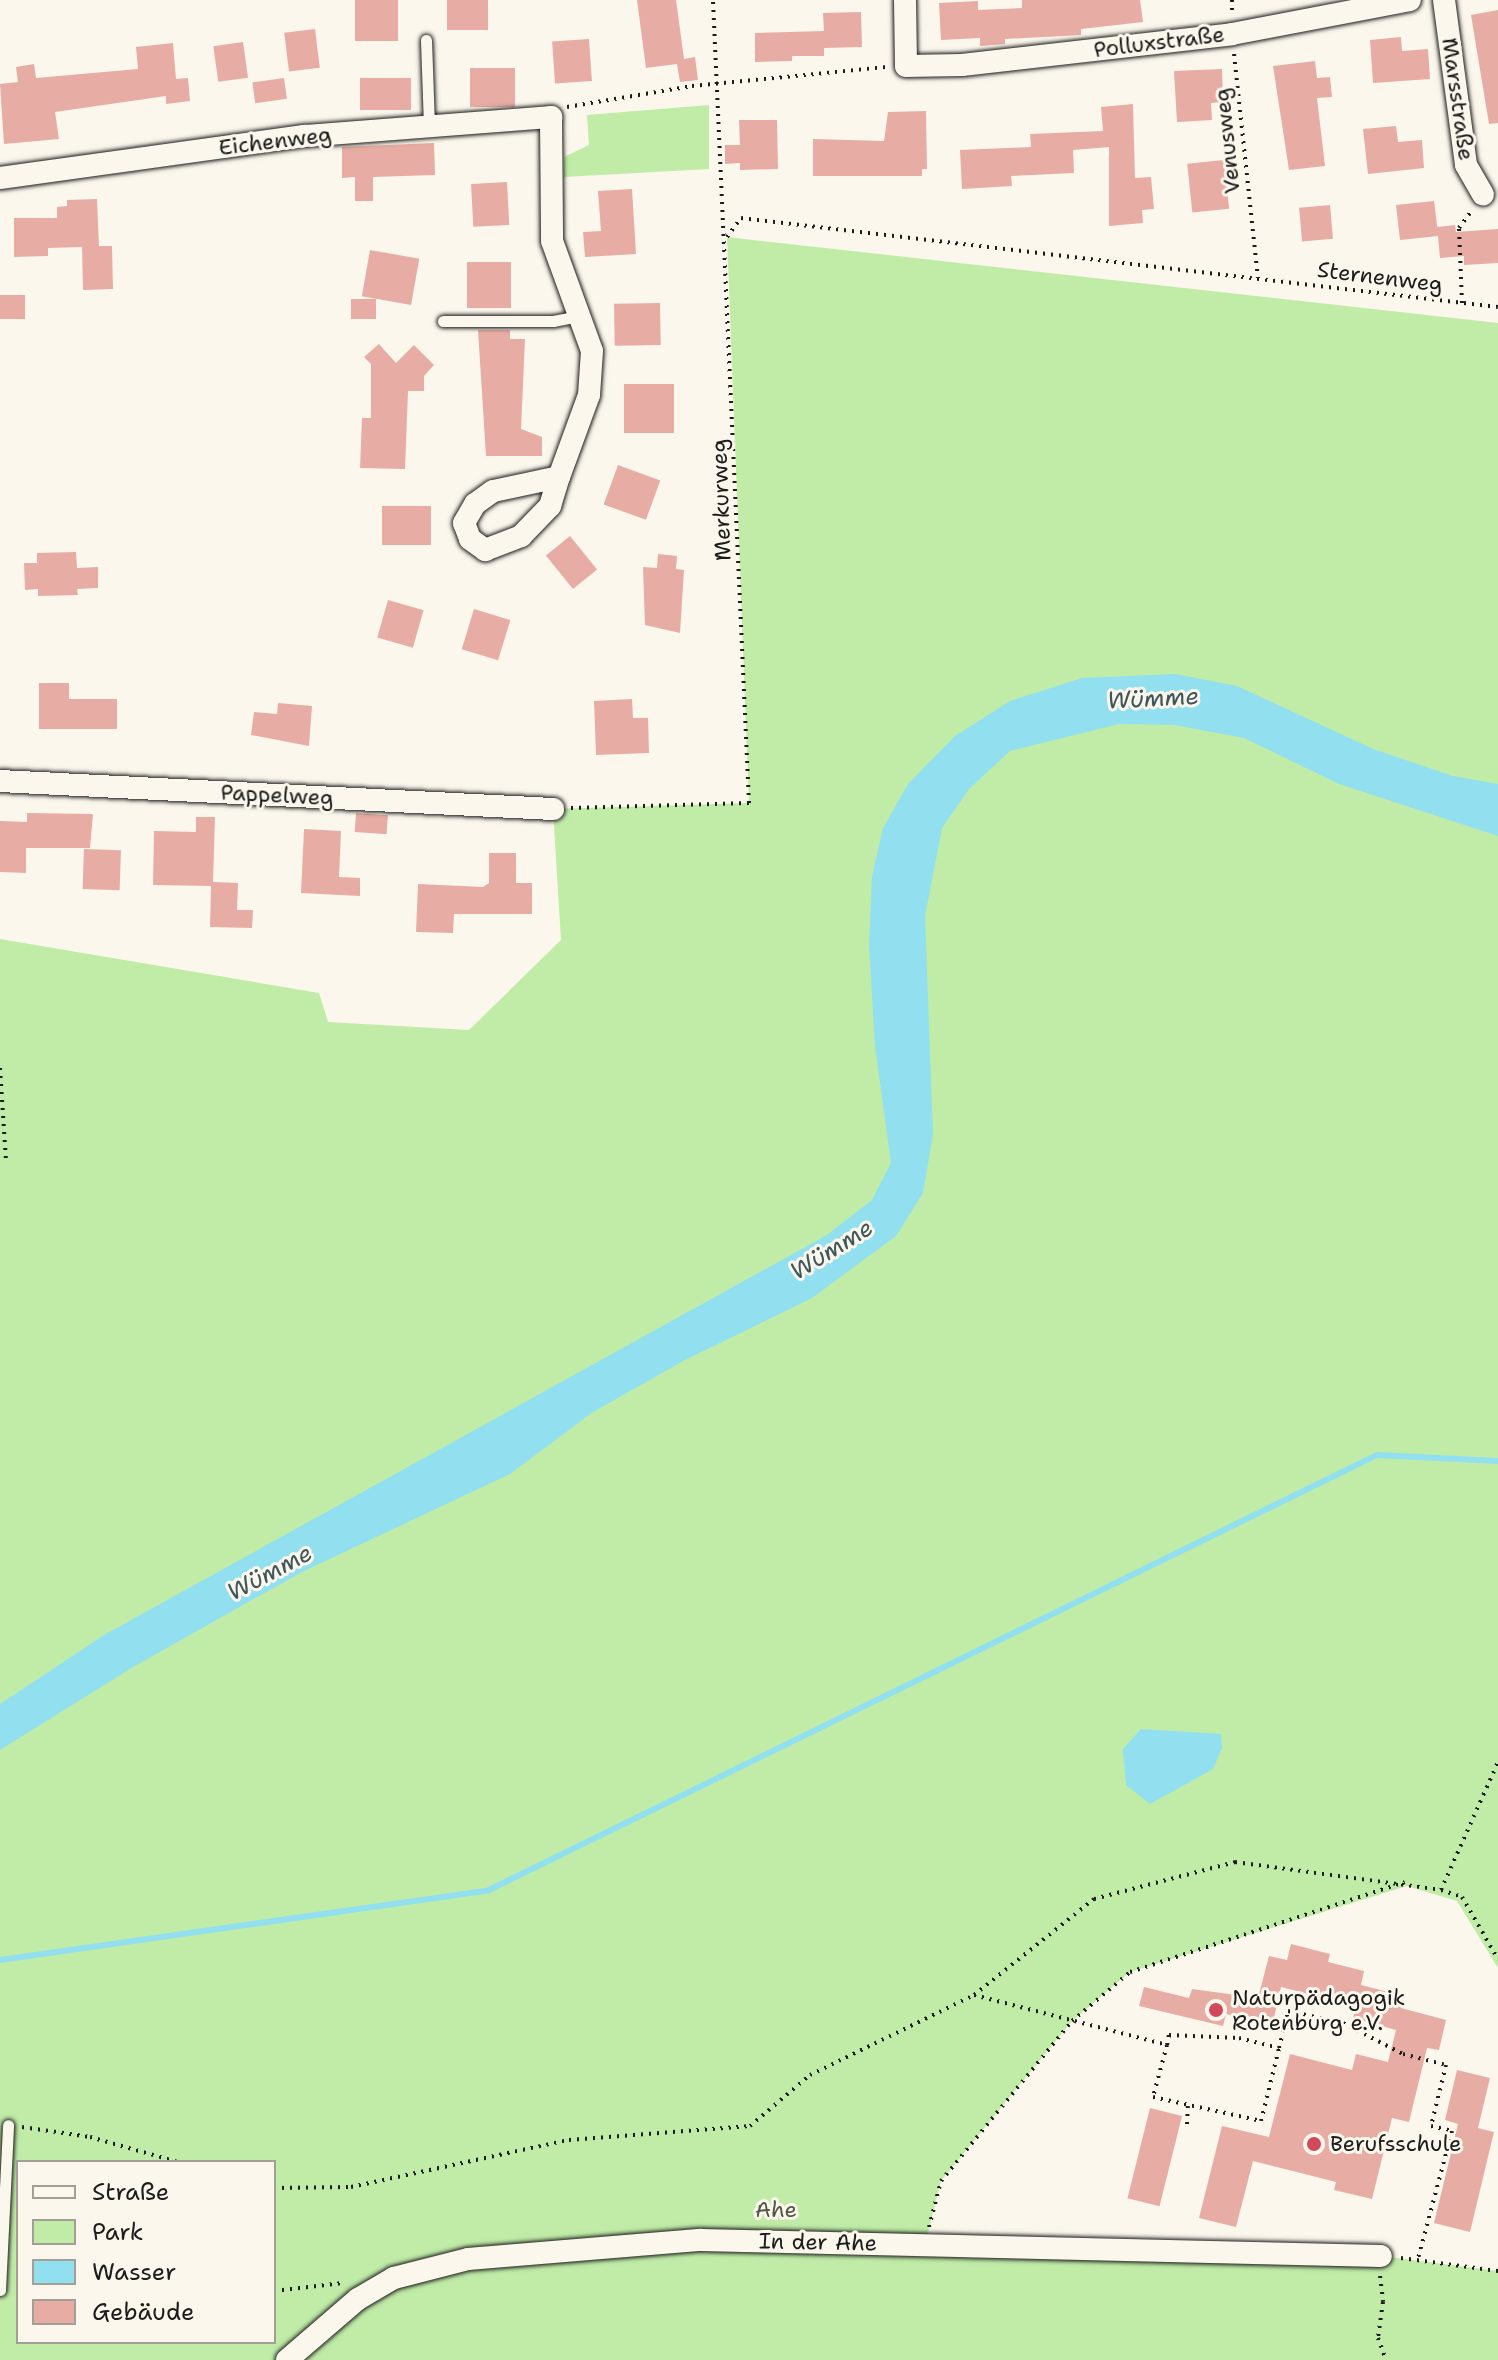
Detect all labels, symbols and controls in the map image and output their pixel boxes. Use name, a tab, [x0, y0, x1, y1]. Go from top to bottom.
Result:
street label: Polluxstraße	[1092, 21, 1226, 63]
street label: Marsstraße	[1436, 36, 1480, 162]
street label: Venusweg	[1208, 87, 1246, 195]
street label: Eichenweg	[217, 121, 333, 161]
street label: Sternenweg	[1316, 256, 1444, 298]
street label: Merkurweg	[706, 439, 736, 561]
water label: Wümme	[1106, 682, 1200, 716]
street label: Pappelweg	[220, 779, 334, 811]
water label: Wümme	[785, 1213, 879, 1287]
water label: Wümme	[223, 1539, 317, 1607]
place label: Naturpädagogik Rotenburg e.V.	[1232, 1984, 1405, 2036]
marker: Naturpädagogik Rotenburg e.V.	[1207, 2001, 1225, 2019]
place label: Berufsschule	[1330, 2131, 1462, 2157]
marker: Berufsschule	[1305, 2135, 1323, 2153]
legend	[16, 2160, 276, 2344]
text: Straße	[92, 2176, 169, 2208]
park label: Ahe	[755, 2197, 797, 2223]
text: Park	[92, 2216, 144, 2248]
street label: In der Ahe	[759, 2228, 877, 2256]
text: Wasser	[92, 2256, 176, 2288]
text: Gebäude	[92, 2296, 194, 2328]

